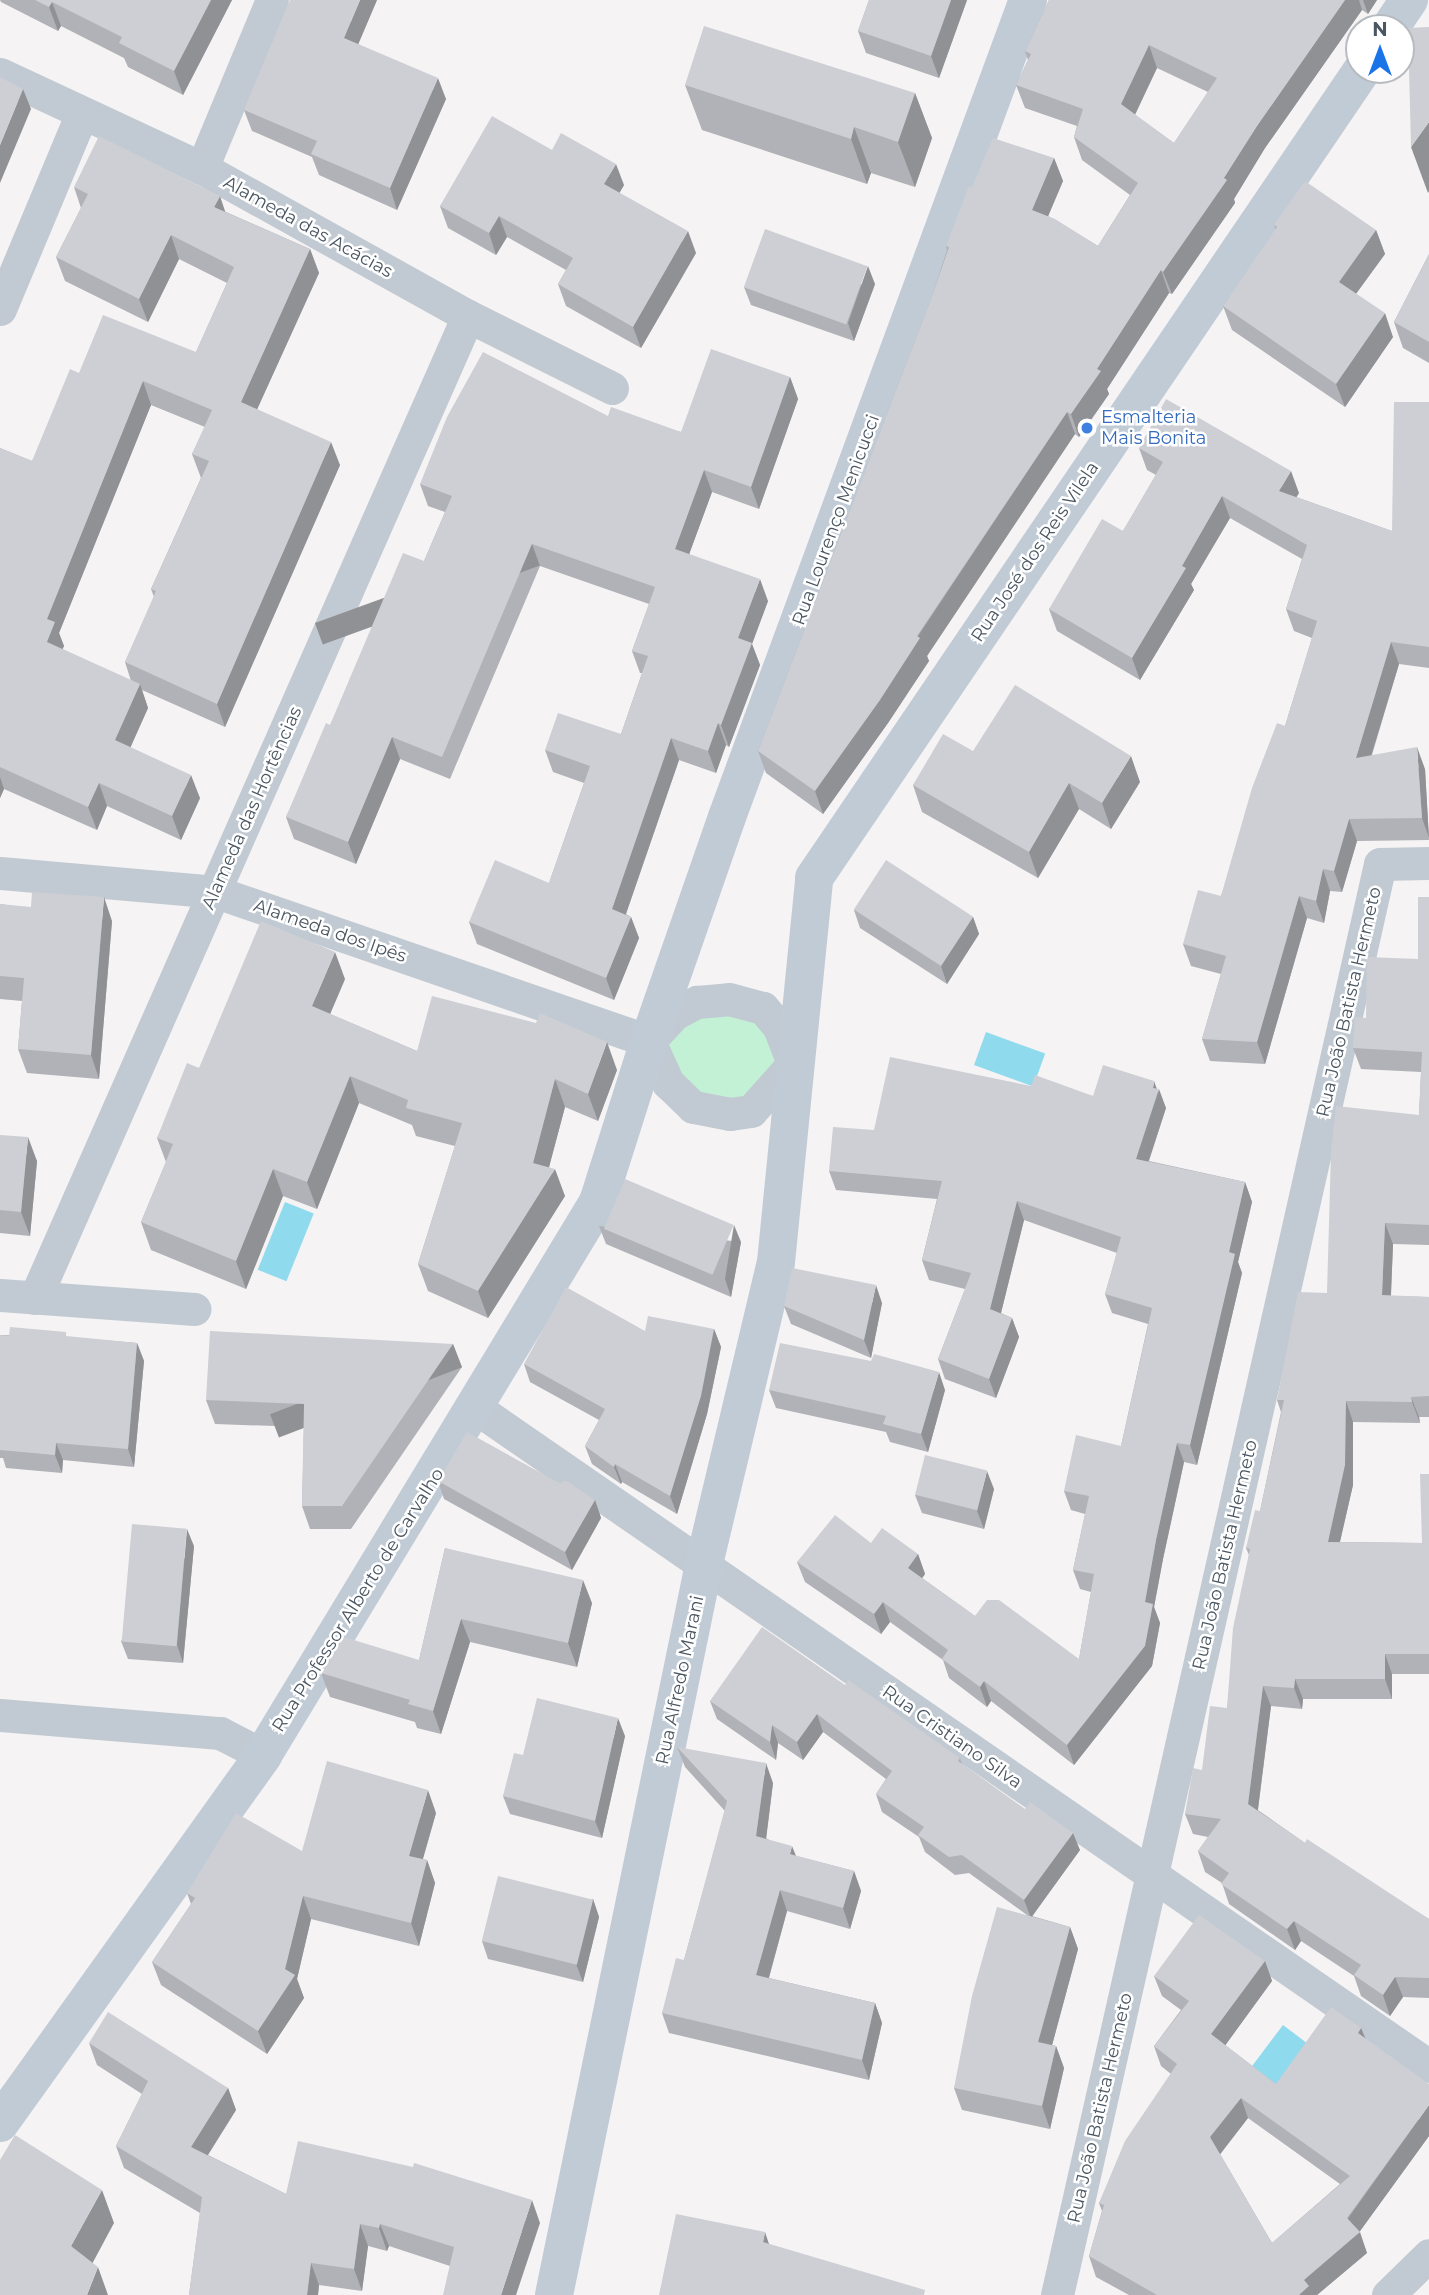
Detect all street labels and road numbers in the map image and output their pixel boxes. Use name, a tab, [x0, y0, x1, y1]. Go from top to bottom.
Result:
street label: Alameda das Acácias	[220, 171, 396, 283]
street label: Rua Lourenço Menicucci	[788, 412, 884, 628]
street label: Rua José dos Reis Vilela	[967, 458, 1103, 646]
street label: Alameda das Hortências	[197, 703, 307, 913]
street label: Rua João Batista Hermeto	[1312, 885, 1386, 1119]
street label: Alameda dos Ipês	[251, 895, 409, 967]
street label: Rua João Batista Hermeto	[1188, 1438, 1262, 1672]
street label: Rua Professor Alberto de Carvalho	[268, 1464, 448, 1736]
street label: Rua Alfredo Marani	[652, 1593, 708, 1767]
street label: Rua Cristiano Silva	[878, 1681, 1026, 1793]
street label: Rua João Batista Hermeto	[1063, 1991, 1137, 2225]

